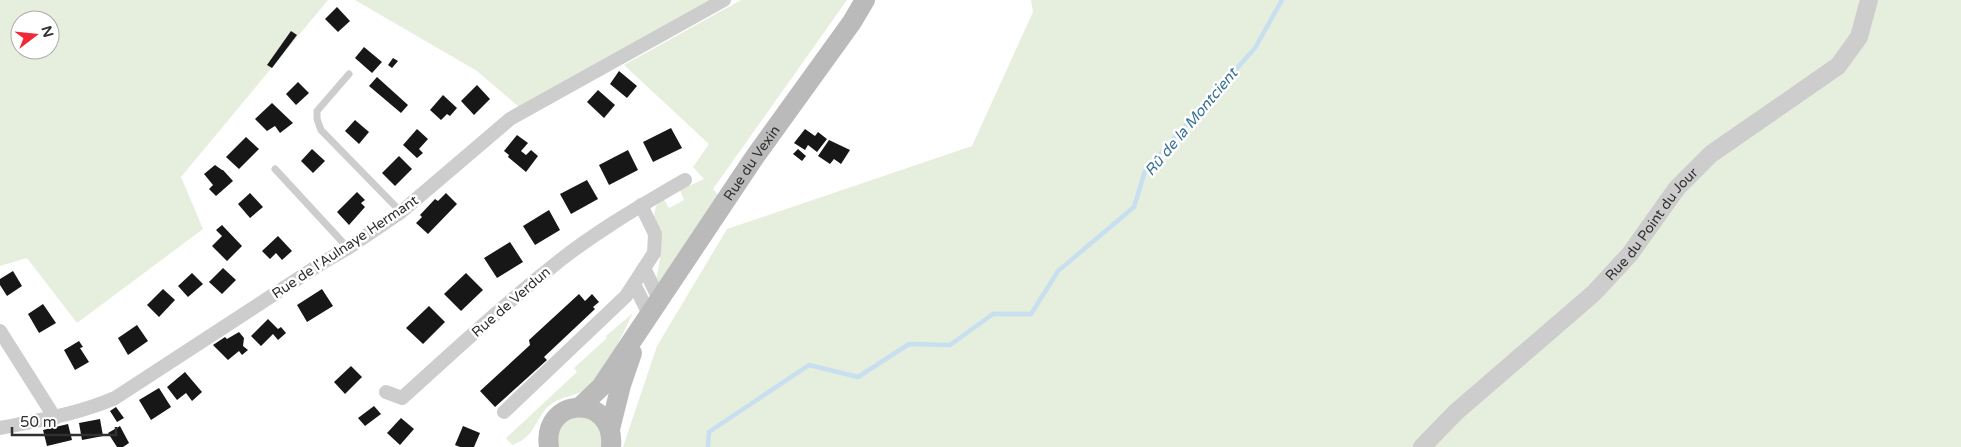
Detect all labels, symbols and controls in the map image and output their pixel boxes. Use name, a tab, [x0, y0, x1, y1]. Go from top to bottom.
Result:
north arrow	[10, 10, 60, 60]
text: N	[37, 24, 57, 39]
water label: Rû de la Montcient	[1141, 63, 1243, 179]
street label: Rue du Vexin	[720, 122, 783, 204]
street label: Rue du Point du Jour	[1601, 163, 1702, 284]
street label: Rue de l'Aulnaye Hermant	[269, 191, 422, 302]
street label: Rue de Verdun	[468, 263, 554, 341]
scale bar	[12, 404, 116, 436]
text: 50 m	[20, 413, 57, 431]

